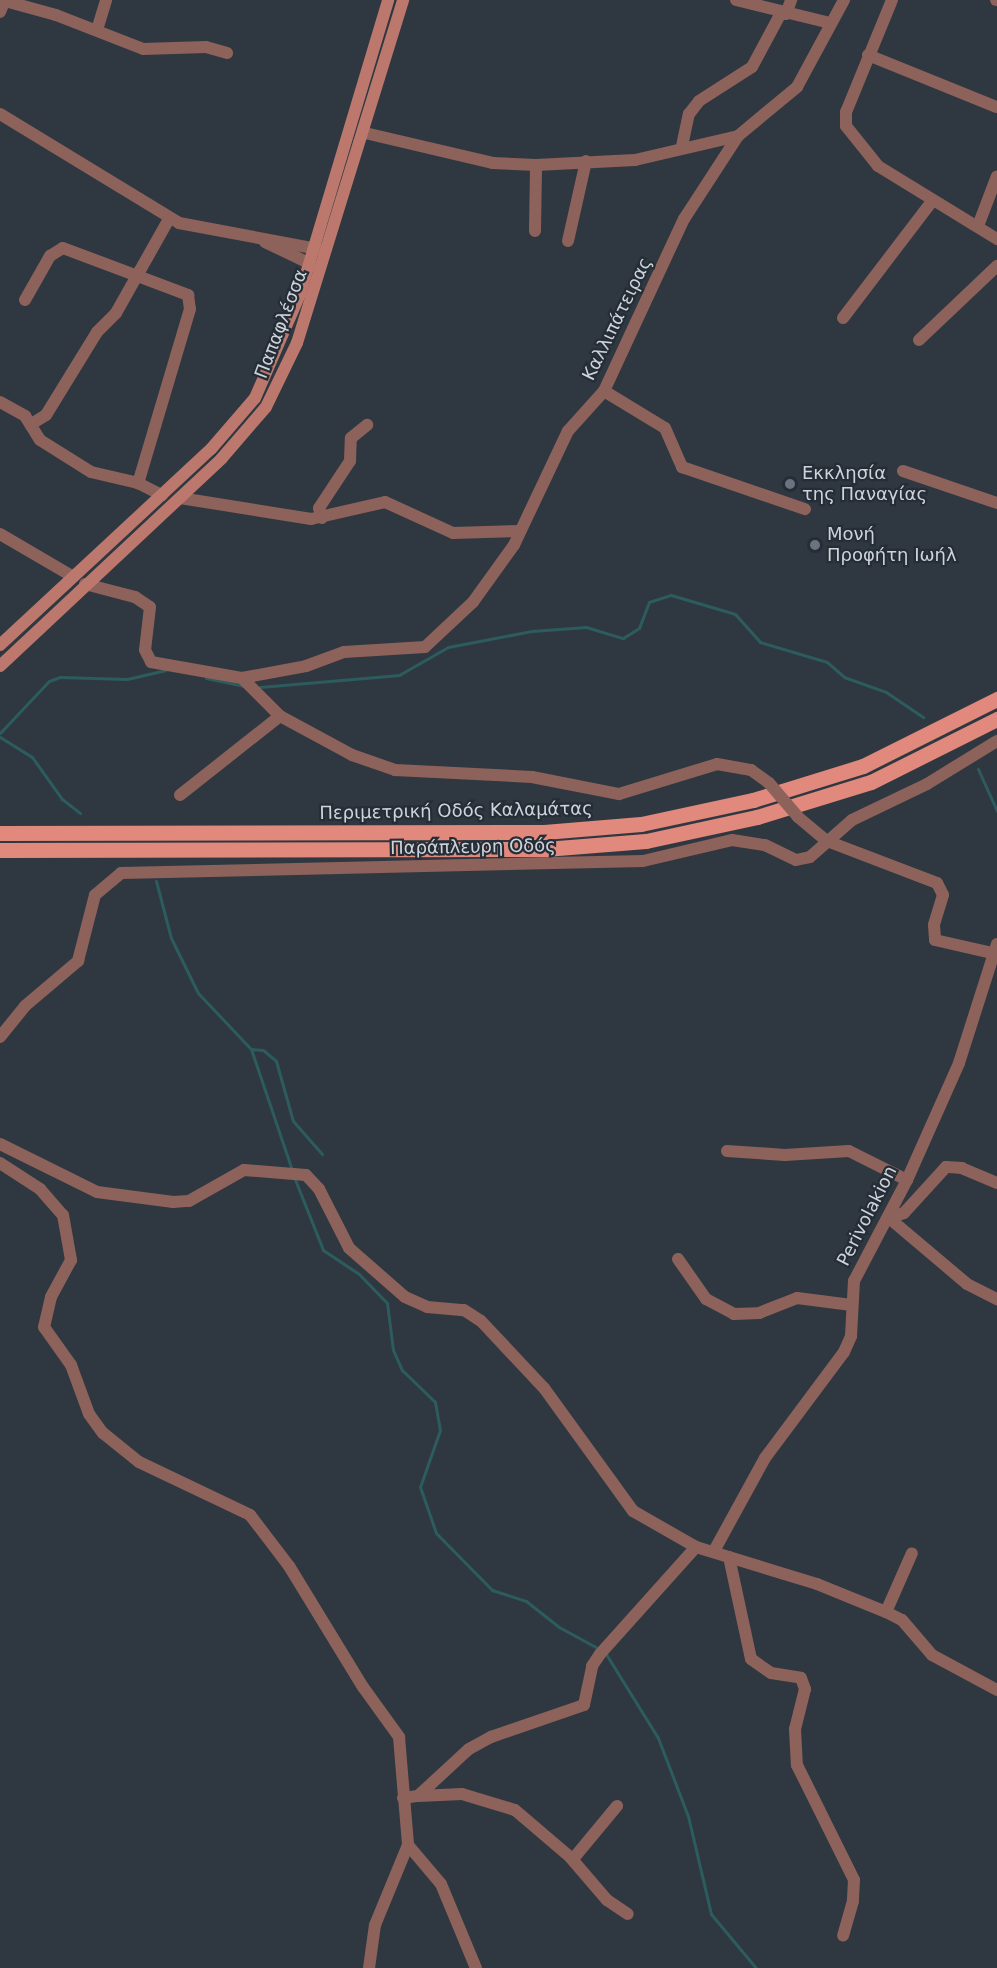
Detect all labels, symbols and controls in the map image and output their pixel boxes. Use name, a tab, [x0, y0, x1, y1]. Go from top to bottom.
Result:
street label: Καλλιπάτειρας	[578, 254, 656, 384]
street label: Παπαφλέσσα	[250, 266, 312, 382]
place label: Εκκλησία της Παναγίας	[802, 463, 927, 506]
marker: Εκκλησία της Παναγίας	[783, 477, 797, 491]
place label: Μονή Προφήτη Ιωήλ	[827, 524, 957, 566]
marker: Μονή Προφήτη Ιωήλ	[808, 538, 822, 552]
street label: Περιμετρική Οδός Καλαμάτας	[319, 798, 593, 824]
street label: Παράπλευρη Οδός	[390, 835, 556, 859]
street label: Perivolakion	[833, 1162, 901, 1270]

